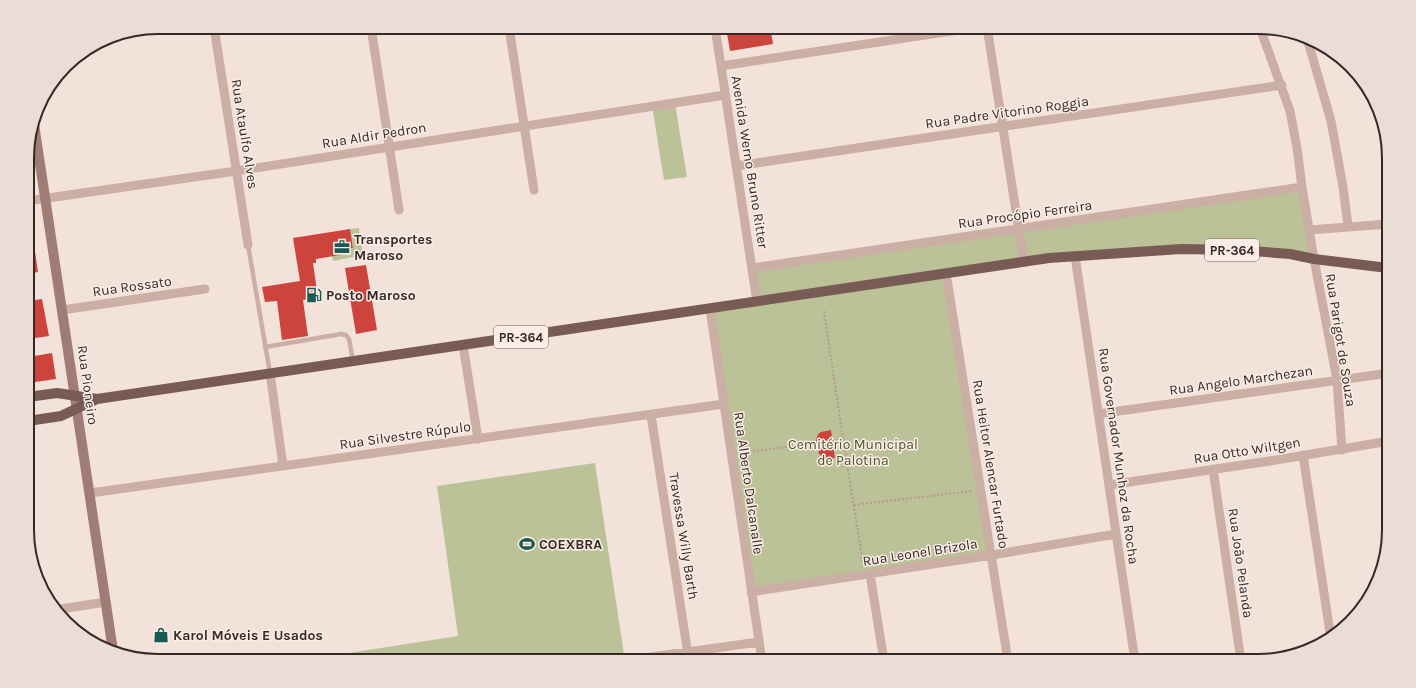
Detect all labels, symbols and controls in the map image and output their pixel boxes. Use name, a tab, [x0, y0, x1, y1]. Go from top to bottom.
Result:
street label: Avenida Werno Bruno Ritter	[727, 74, 772, 251]
street label: Rua Ataulfo Alves	[227, 78, 262, 190]
street label: Rua Padre Vitorino Roggia	[924, 93, 1090, 132]
street label: Rua Aldir Pedron	[321, 119, 427, 152]
street label: Rua Procópio Ferreira	[957, 197, 1093, 232]
place label: Transportes Maroso	[354, 231, 432, 264]
office icon: Transportes Maroso	[333, 238, 351, 256]
road number: PR-364	[1205, 239, 1259, 261]
street label: Rua Parigot de Souza	[1322, 272, 1359, 408]
street label: Rua Rossato	[91, 273, 173, 300]
fuel station icon: Posto Maroso	[305, 286, 323, 304]
place label: Posto Maroso	[326, 287, 416, 304]
road number: PR-364	[494, 326, 548, 348]
street label: Rua Pioneiro	[74, 344, 102, 426]
street label: Rua Governador Munhoz da Rocha	[1095, 347, 1142, 565]
street label: Rua Angelo Marchezan	[1168, 362, 1314, 399]
street label: Rua Heitor Alencar Furtado	[969, 379, 1012, 550]
street label: Rua Alberto Dalcanalle	[730, 411, 767, 555]
street label: Rua Silvestre Rúpulo	[338, 418, 472, 453]
street label: Rua Otto Wiltgen	[1192, 434, 1302, 467]
park label: Cemitério Municipal de Palotina	[788, 436, 918, 469]
street label: Travessa Willy Barth	[665, 471, 702, 601]
street label: Rua João Pelanda	[1224, 507, 1257, 619]
sports icon: COEXBRA	[518, 535, 536, 553]
street label: Rua Leonel Brizola	[861, 535, 979, 570]
place label: COEXBRA	[539, 536, 602, 553]
shop icon: Karol Móveis E Usados	[152, 626, 170, 644]
place label: Karol Móveis E Usados	[173, 627, 323, 644]

